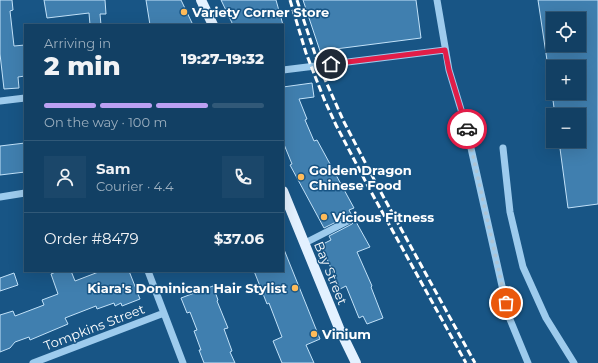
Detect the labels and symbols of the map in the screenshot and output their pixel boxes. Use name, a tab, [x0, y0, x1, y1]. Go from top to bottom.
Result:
place label: Variety Corner Store	[191, 4, 329, 20]
marker: Variety Corner Store	[179, 7, 189, 17]
pin	[314, 47, 348, 81]
courier	[447, 109, 487, 149]
place label: Golden Dragon Chinese Food	[309, 162, 412, 193]
marker: Golden Dragon Chinese Food	[296, 172, 306, 182]
place label: Vicious Fitness	[331, 209, 434, 225]
marker: Vicious Fitness	[319, 212, 329, 222]
street label: Bay Street	[311, 239, 351, 307]
place label: Kiara's Dominican Hair Stylist	[87, 280, 287, 296]
marker: Kiara's Dominican Hair Stylist	[290, 283, 300, 293]
pin	[489, 286, 523, 320]
street label: Tompkins Street	[41, 300, 147, 354]
place label: Vinium	[321, 326, 371, 342]
marker: Vinium	[309, 329, 319, 339]

